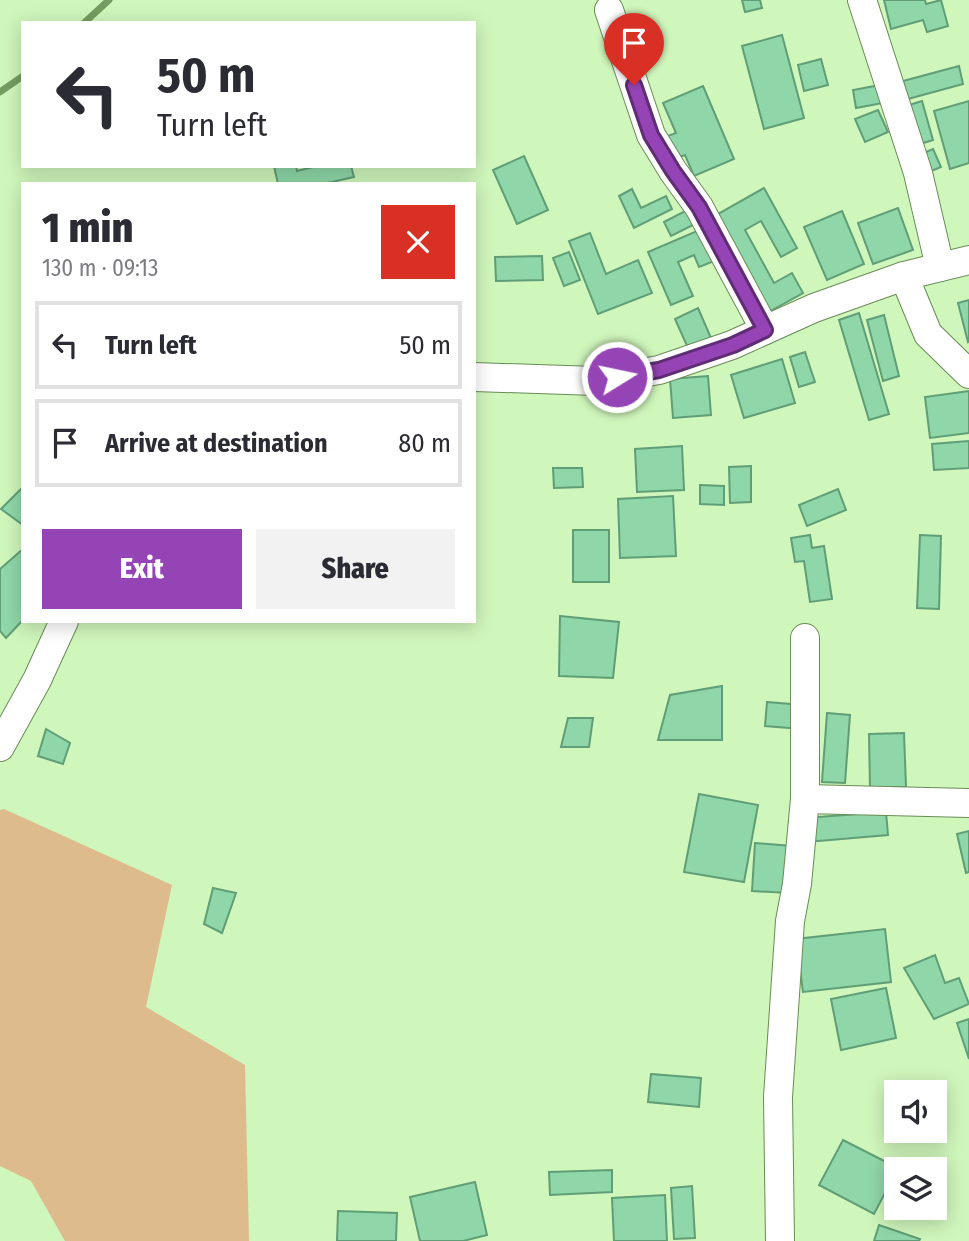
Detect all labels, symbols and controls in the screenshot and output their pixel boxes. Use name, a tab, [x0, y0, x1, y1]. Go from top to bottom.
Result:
pin	[604, 13, 664, 85]
icon: arrive	[615, 24, 653, 62]
text: 50 m	[157, 46, 255, 105]
icon: left	[42, 49, 133, 140]
text: Turn left	[157, 106, 267, 144]
text: 1 min	[42, 203, 133, 253]
button: close	[381, 205, 455, 279]
text: 130 m · 09:13	[42, 254, 158, 282]
icon: left	[46, 326, 84, 364]
text: Turn left	[105, 330, 197, 361]
text: 50 m	[399, 330, 451, 361]
position arrow	[580, 340, 654, 414]
icon: arrive	[46, 424, 84, 462]
text: Arrive at destination	[105, 428, 328, 459]
text: 80 m	[398, 428, 451, 459]
button: Exit	[42, 529, 242, 609]
button: Share	[256, 529, 455, 609]
map controls	[884, 1080, 947, 1220]
button: sound	[884, 1080, 947, 1143]
button: layers	[884, 1157, 947, 1220]

